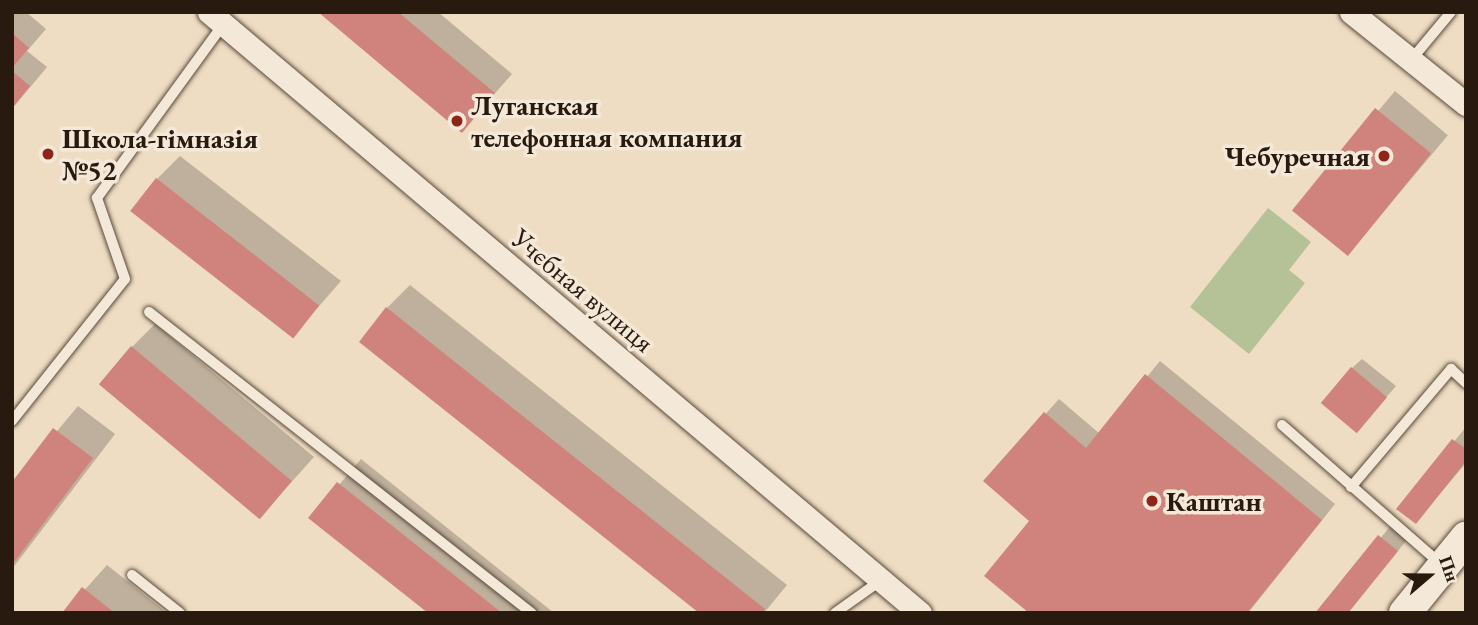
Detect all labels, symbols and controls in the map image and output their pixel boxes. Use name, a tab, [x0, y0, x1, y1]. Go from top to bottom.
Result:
place label: Луганская телефонная компания	[471, 88, 743, 154]
marker: Луганская телефонная компания	[449, 113, 465, 129]
place label: Школа-гімназія №52	[62, 121, 258, 187]
place label: Чебуречная	[1225, 139, 1370, 173]
marker: Школа-гімназія №52	[40, 146, 56, 162]
marker: Чебуречная	[1376, 148, 1392, 164]
street label: Учєбная вулиця	[505, 221, 661, 359]
place label: Каштан	[1166, 484, 1262, 518]
marker: Каштан	[1144, 493, 1160, 509]
north arrow	[1394, 541, 1464, 611]
text: Пн	[1433, 552, 1465, 585]

